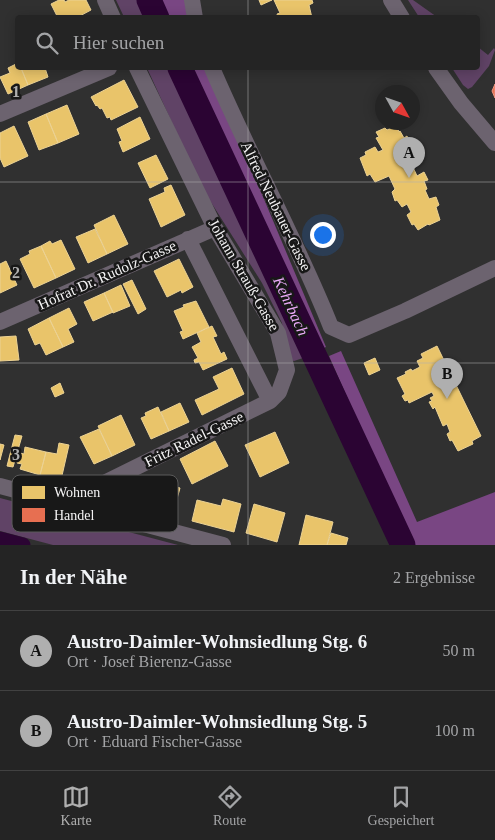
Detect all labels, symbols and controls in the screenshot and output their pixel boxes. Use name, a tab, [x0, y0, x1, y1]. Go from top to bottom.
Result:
search box	[15, 15, 480, 70]
icon: search	[33, 29, 61, 57]
text: Hier suchen	[73, 32, 164, 53]
text: 1	[12, 83, 20, 100]
north arrow	[375, 85, 420, 130]
pin: A	[393, 137, 425, 178]
street label: Alfred Neubauer-Gasse	[238, 139, 314, 274]
street label: Johann Strauß-Gasse	[206, 216, 283, 334]
your location	[310, 222, 336, 248]
street label: Hofrat Dr. Rudolz-Gasse	[35, 237, 179, 313]
text: 2	[12, 264, 20, 281]
water label: Kehrbach	[270, 273, 312, 338]
pin: B	[431, 358, 463, 399]
street label: Fritz Radel-Gasse	[142, 408, 246, 470]
text: 3	[12, 446, 20, 463]
legend	[12, 475, 178, 532]
text: Wohnen	[54, 485, 100, 500]
text: Handel	[54, 508, 95, 523]
text: In der Nähe	[20, 565, 127, 589]
text: 2 Ergebnisse	[393, 569, 475, 586]
text: Austro-Daimler-Wohnsiedlung Stg. 6	[67, 631, 367, 652]
text: A	[30, 642, 42, 659]
text: 50 m	[443, 642, 475, 659]
text: Ort · Josef Bierenz-Gasse	[67, 653, 232, 670]
text: Austro-Daimler-Wohnsiedlung Stg. 5	[67, 711, 367, 732]
text: B	[31, 722, 41, 739]
text: 100 m	[435, 722, 475, 739]
text: Ort · Eduard Fischer-Gasse	[67, 733, 242, 750]
tab: Karte	[61, 783, 92, 829]
tab: Route	[213, 783, 246, 829]
tab: Gespeichert	[368, 783, 434, 829]

